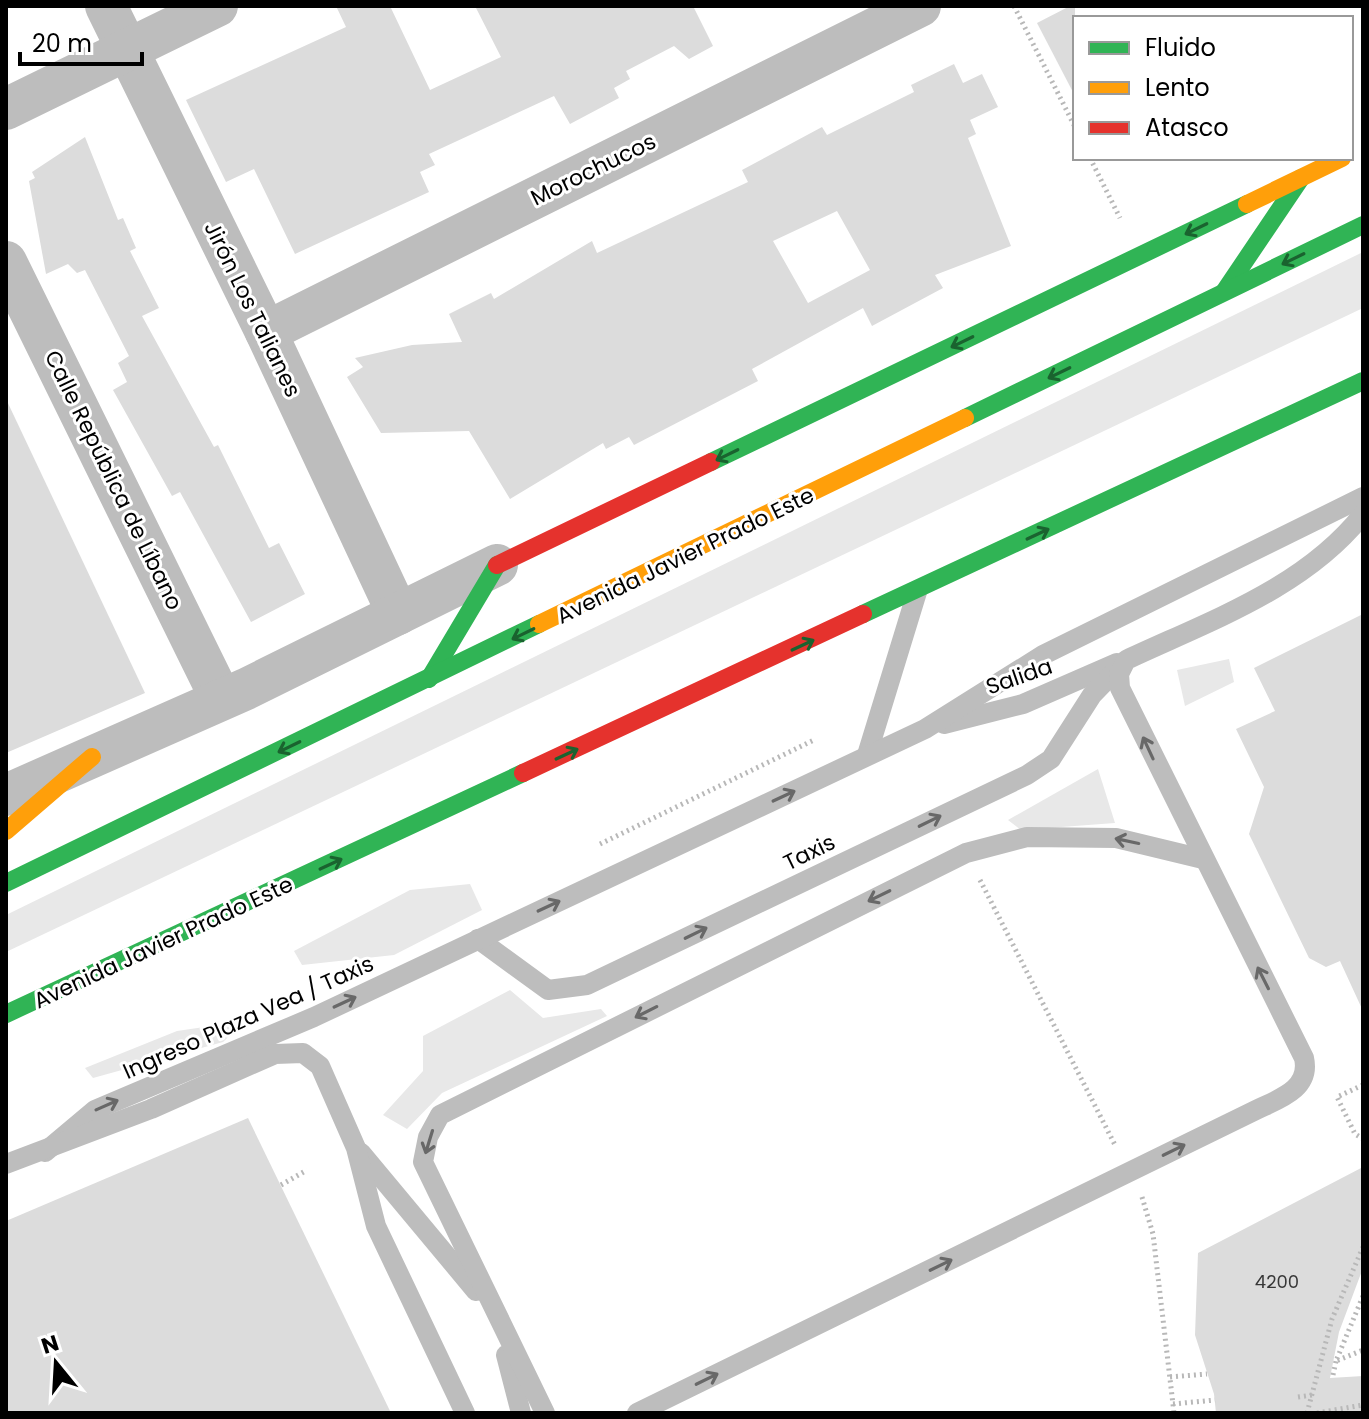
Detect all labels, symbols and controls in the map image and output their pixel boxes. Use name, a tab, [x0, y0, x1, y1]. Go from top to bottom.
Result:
scale bar	[20, 16, 142, 66]
legend	[1073, 16, 1353, 160]
text: 20 m	[32, 27, 92, 60]
text: Fluido	[1145, 31, 1216, 64]
text: Lento	[1145, 71, 1210, 104]
text: Atasco	[1145, 111, 1229, 144]
street label: Morochucos	[525, 126, 661, 213]
street label: Jirón Los Talianes	[197, 216, 309, 402]
one-way arrow	[1184, 222, 1208, 237]
one-way arrow	[1281, 252, 1305, 267]
one-way arrow	[950, 335, 974, 350]
street label: Calle República de Líbano	[37, 345, 190, 615]
one-way arrow	[1047, 365, 1071, 381]
one-way arrow	[716, 448, 740, 463]
street label: Avenida Javier Prado Este	[551, 479, 819, 631]
one-way arrow	[1026, 526, 1050, 541]
one-way arrow	[512, 627, 535, 642]
one-way arrow	[790, 636, 814, 651]
street label: Salida	[982, 651, 1057, 702]
one-way arrow	[1140, 736, 1155, 760]
one-way arrow	[277, 740, 301, 755]
one-way arrow	[555, 746, 579, 761]
one-way arrow	[772, 788, 796, 803]
one-way arrow	[918, 813, 942, 828]
street label: Taxis	[778, 827, 840, 878]
one-way arrow	[1114, 833, 1140, 848]
one-way arrow	[319, 856, 343, 871]
street label: Avenida Javier Prado Este	[28, 869, 298, 1016]
one-way arrow	[868, 889, 892, 904]
one-way arrow	[536, 898, 560, 913]
one-way arrow	[683, 925, 707, 940]
street label: Ingreso Plaza Vea / Taxis	[118, 948, 378, 1087]
one-way arrow	[1255, 966, 1271, 990]
one-way arrow	[333, 994, 357, 1009]
one-way arrow	[635, 1005, 659, 1020]
one-way arrow	[94, 1097, 119, 1112]
one-way arrow	[420, 1129, 435, 1154]
one-way arrow	[1162, 1142, 1186, 1157]
one-way arrow	[928, 1257, 952, 1272]
house number: 4200	[1255, 1269, 1299, 1294]
north arrow	[16, 1323, 96, 1403]
text: N	[37, 1327, 63, 1362]
one-way arrow	[695, 1370, 719, 1386]

